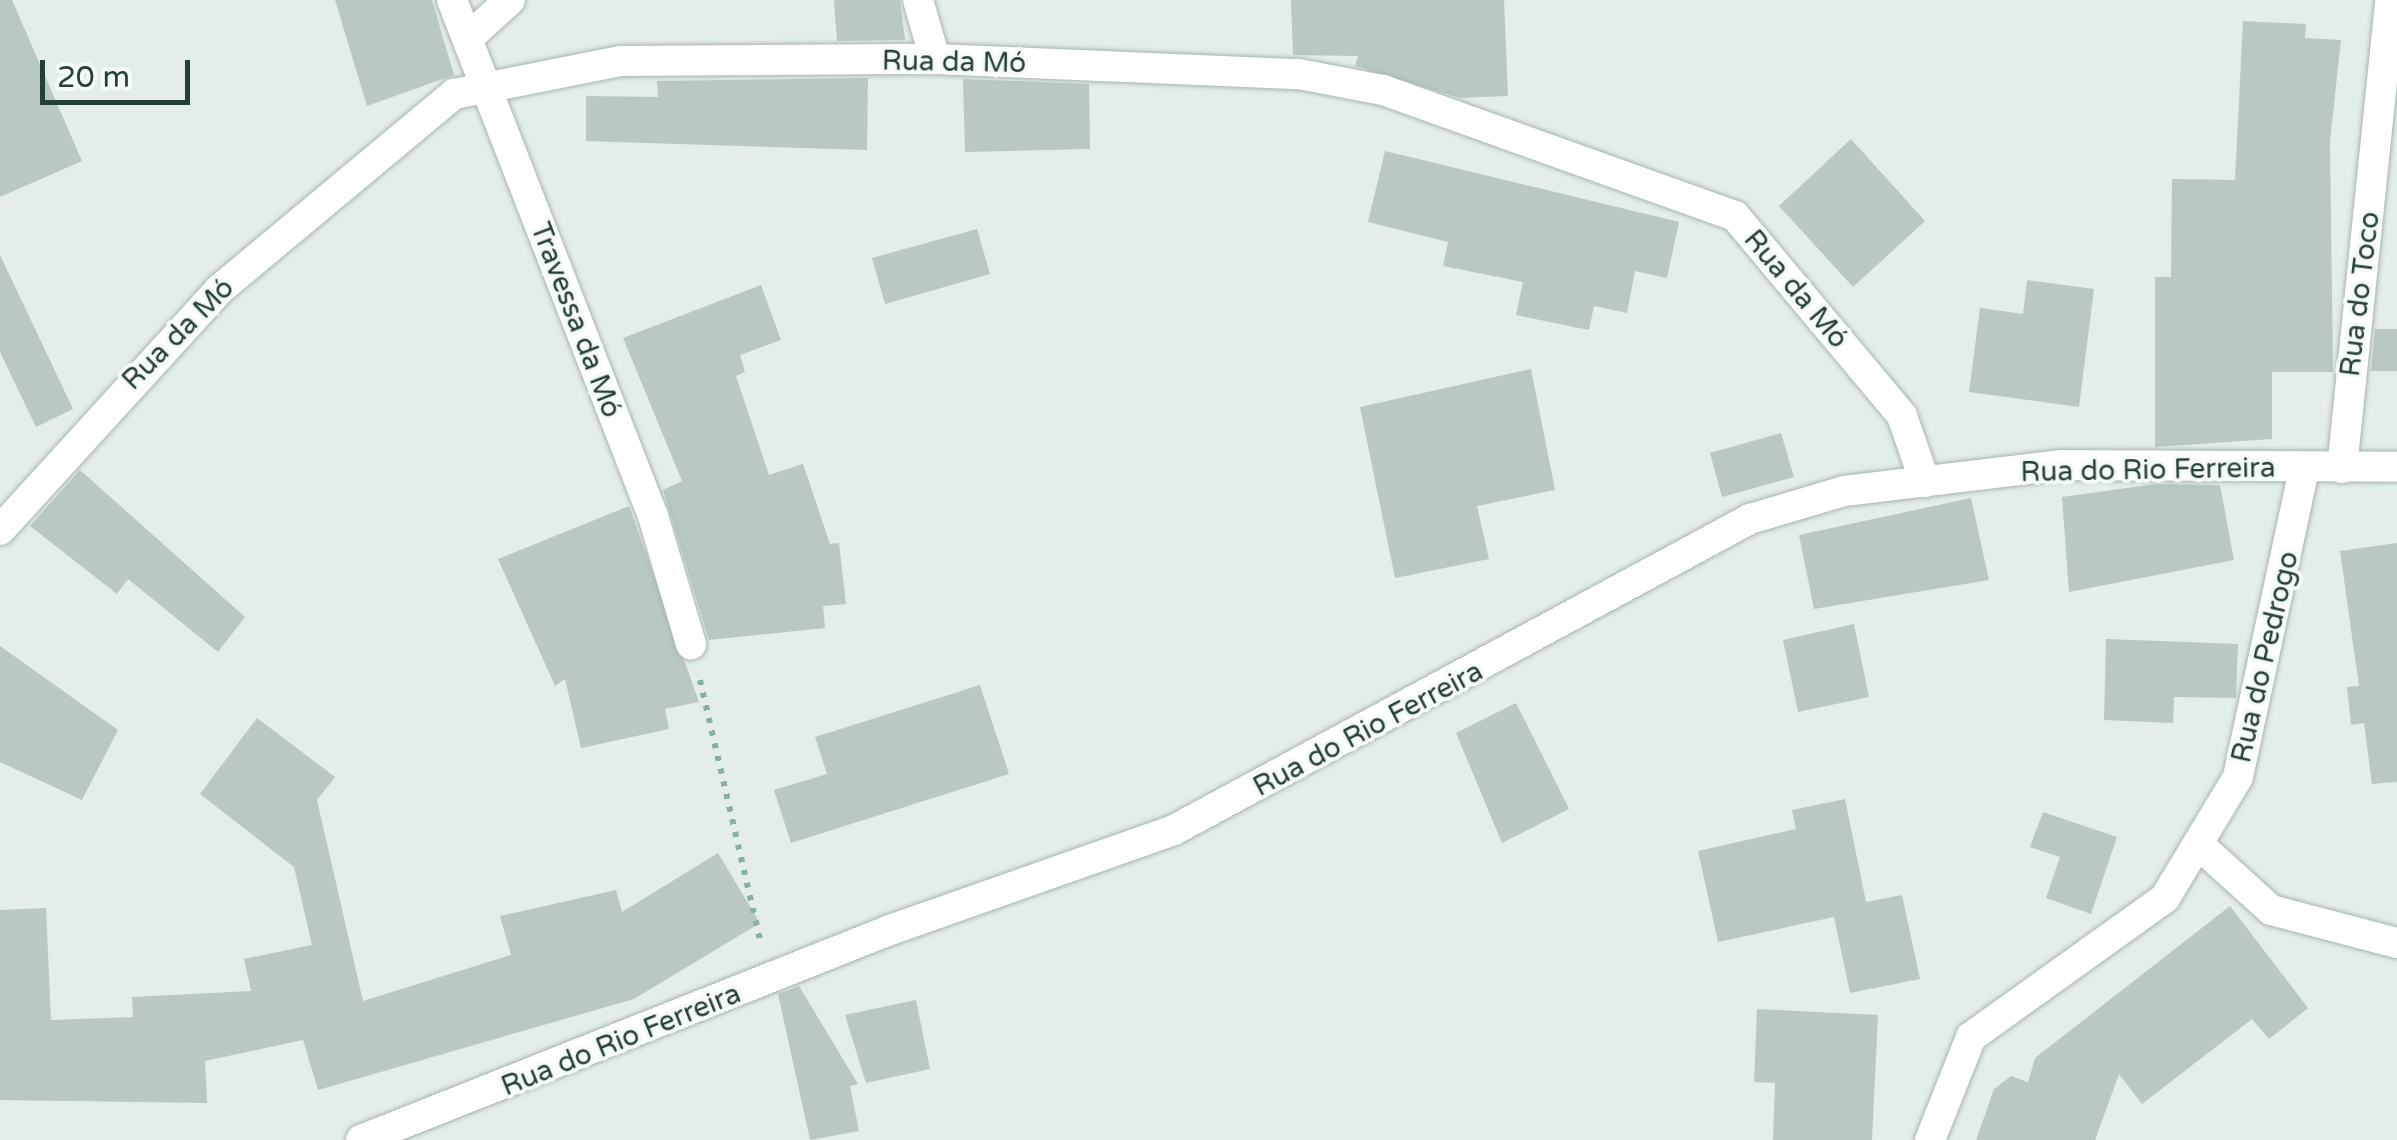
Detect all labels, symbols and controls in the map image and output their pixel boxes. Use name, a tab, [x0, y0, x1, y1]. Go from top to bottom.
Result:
scale bar	[45, 40, 195, 102]
street label: Rua da Mó	[882, 44, 1026, 80]
text: 20 m	[57, 59, 130, 96]
street label: Rua do Toco	[2333, 210, 2387, 378]
street label: Travessa da Mó	[523, 218, 629, 422]
street label: Rua da Mó	[1737, 223, 1855, 355]
street label: Rua da Mó	[115, 271, 241, 397]
street label: Rua do Rio Ferreira	[2020, 451, 2276, 489]
street label: Rua do Pedrogo	[2224, 548, 2306, 766]
street label: Rua do Rio Ferreira	[1247, 654, 1489, 804]
street label: Rua do Rio Ferreira	[496, 977, 746, 1103]

